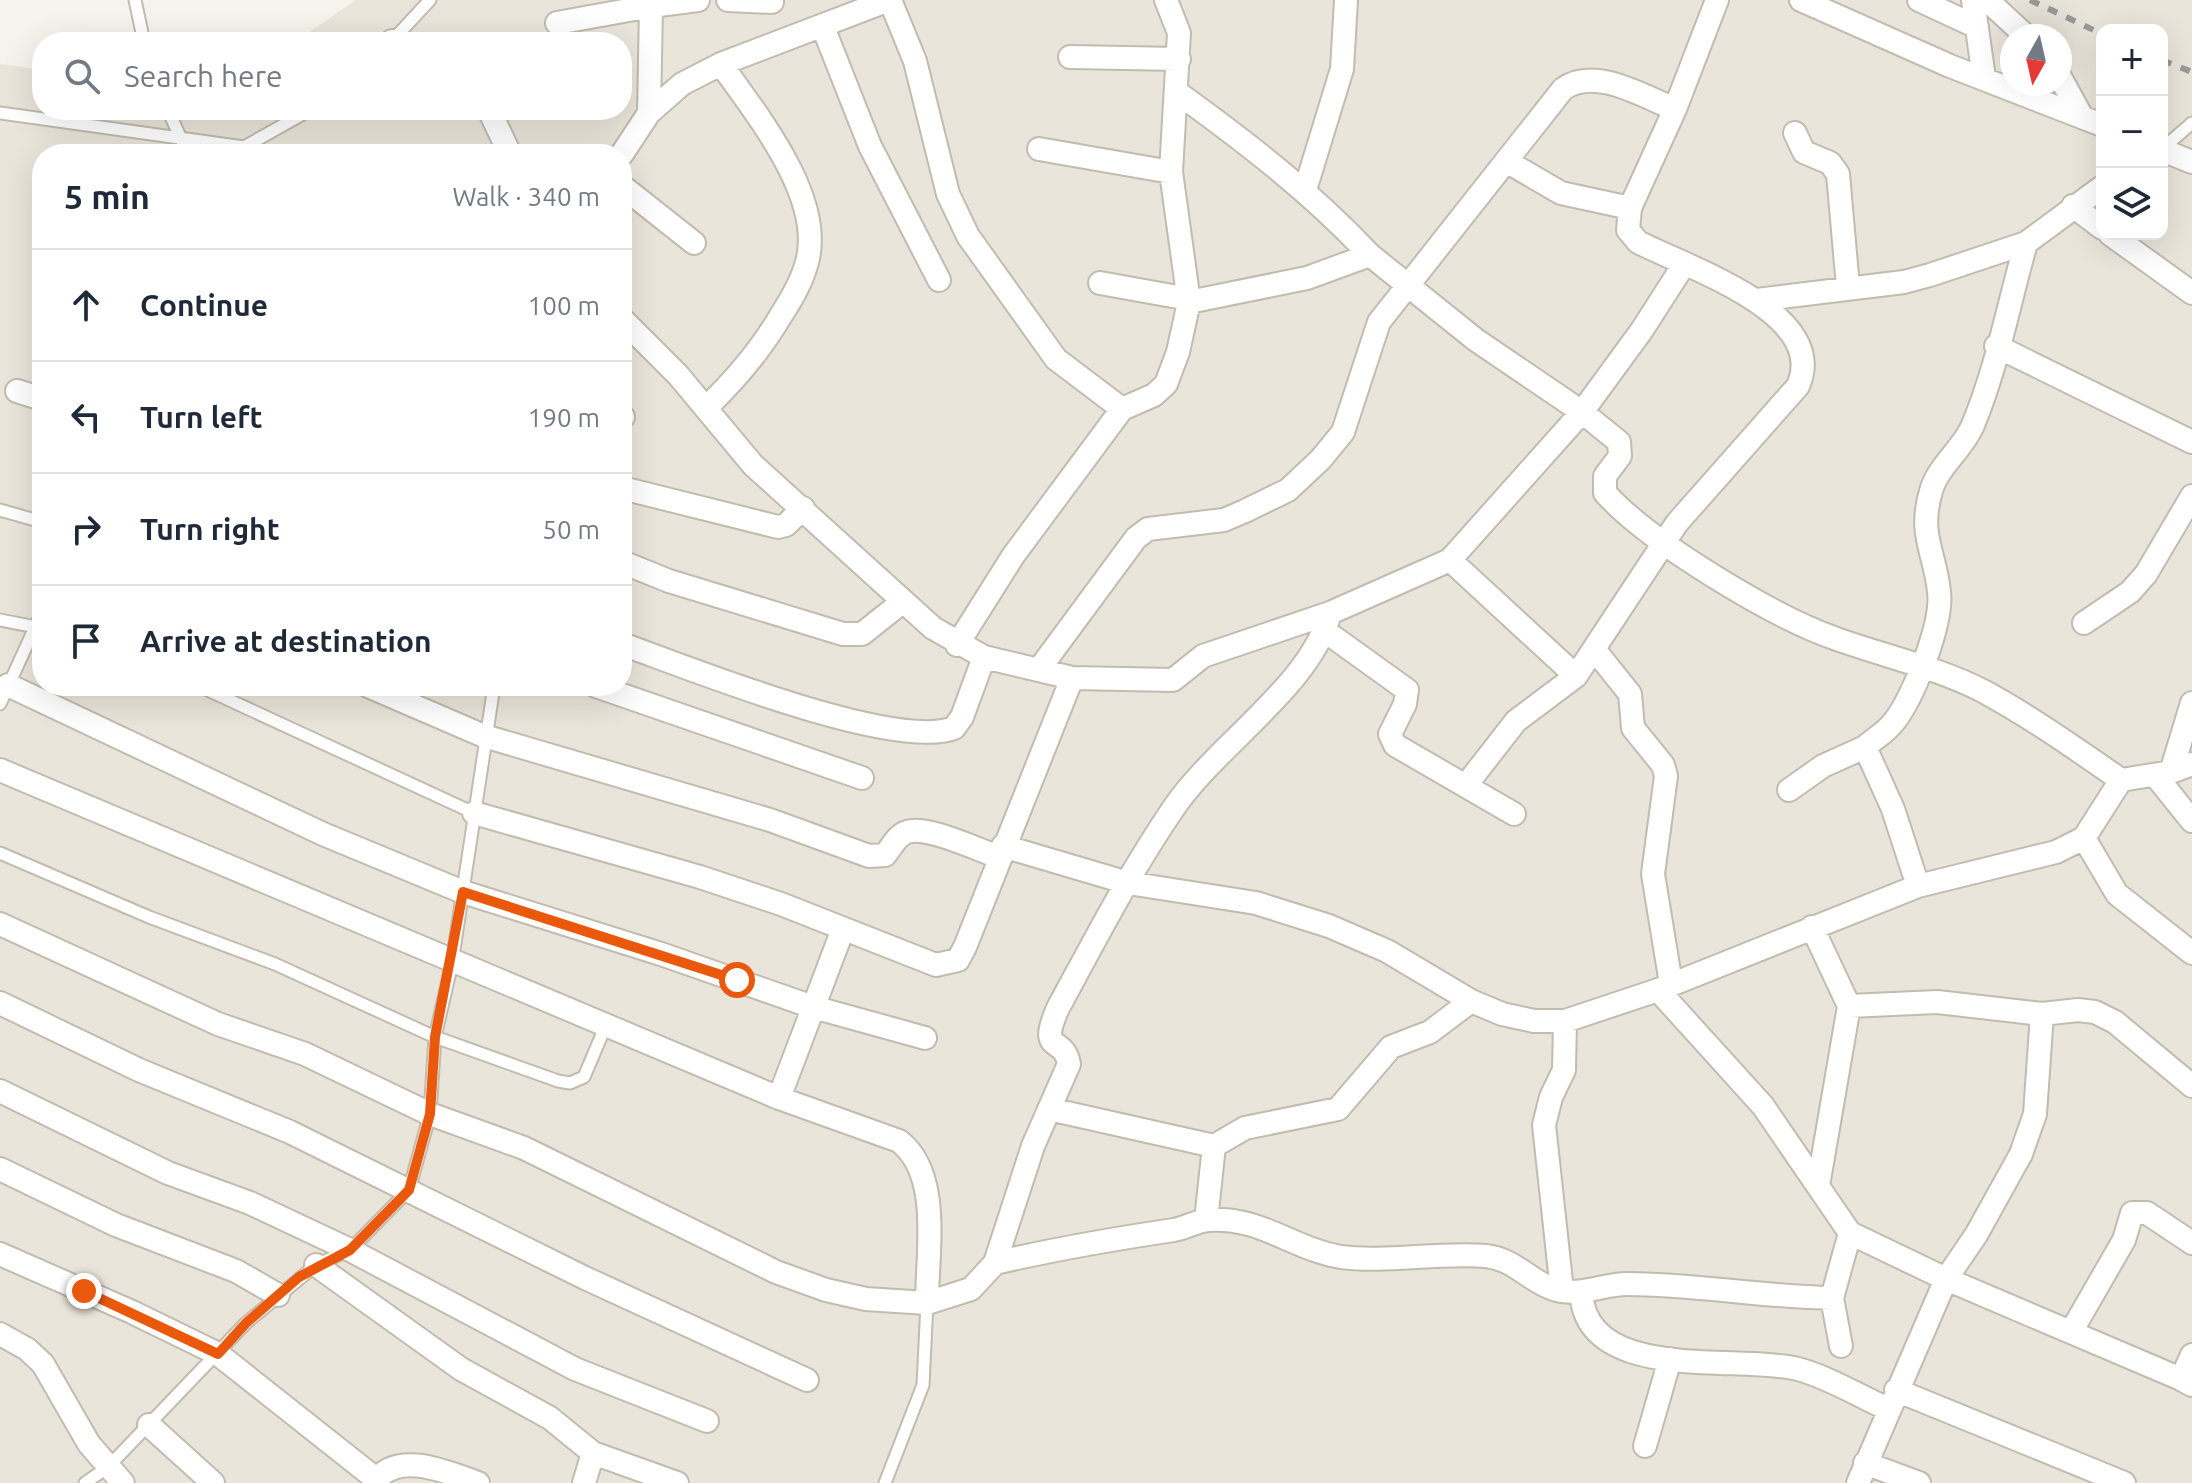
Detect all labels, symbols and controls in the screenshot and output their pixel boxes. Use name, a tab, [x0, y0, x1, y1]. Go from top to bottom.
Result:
north arrow	[2000, 24, 2072, 96]
map controls	[2096, 24, 2168, 240]
button: +	[2096, 24, 2168, 96]
search box	[32, 32, 632, 120]
icon: search	[60, 54, 104, 98]
text: Search here	[124, 59, 283, 93]
button: −	[2096, 96, 2168, 168]
button: layers	[2096, 168, 2168, 240]
text: 5 min	[64, 177, 150, 215]
text: Walk · 340 m	[452, 182, 600, 211]
icon: ahead	[64, 283, 108, 327]
text: Continue	[140, 288, 268, 322]
text: 100 m	[528, 291, 600, 320]
icon: left	[64, 395, 108, 439]
text: Turn left	[140, 400, 262, 434]
text: 190 m	[528, 403, 600, 432]
icon: right	[64, 507, 108, 551]
text: Turn right	[140, 512, 280, 546]
text: 50 m	[542, 515, 600, 544]
icon: arrive	[64, 619, 108, 663]
text: Arrive at destination	[140, 624, 432, 658]
route start	[719, 962, 755, 998]
route end	[66, 1273, 102, 1309]

